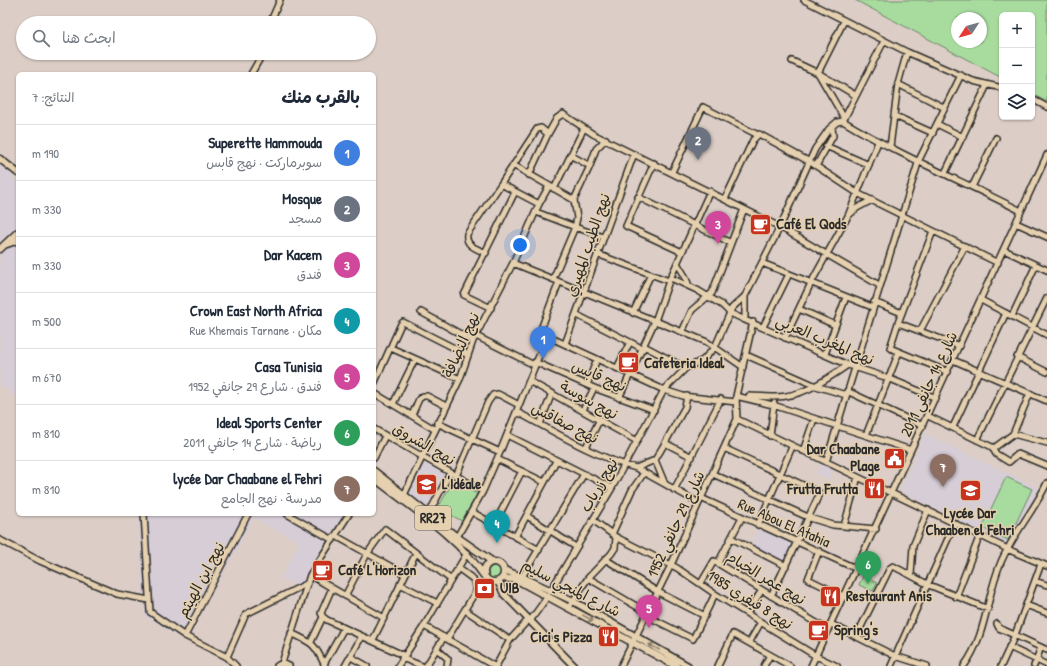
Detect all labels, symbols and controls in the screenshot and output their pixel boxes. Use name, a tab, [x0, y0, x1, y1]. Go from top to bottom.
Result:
north arrow	[951, 12, 987, 48]
map controls	[999, 12, 1035, 120]
button: +	[999, 12, 1035, 48]
search box	[16, 16, 376, 60]
icon: search	[30, 27, 52, 49]
text: ابحث هنا	[62, 27, 116, 48]
button: −	[999, 48, 1035, 84]
button: layers	[999, 84, 1035, 120]
text: بالقرب منك	[282, 85, 360, 108]
text: النتائج: 7	[32, 88, 74, 106]
pin: 2	[685, 127, 711, 160]
text: Superette Hammouda	[208, 132, 322, 153]
text: 190 m	[32, 144, 59, 162]
text: 1	[345, 144, 349, 162]
text: سوبرماركت · نهج قابس	[206, 153, 322, 171]
text: Mosque	[282, 188, 322, 209]
street label: نهج الطيب المهيري	[560, 190, 616, 300]
text: 330 m	[32, 200, 61, 218]
text: 2	[344, 200, 350, 218]
text: مسجد	[289, 209, 322, 227]
pin: 3	[705, 211, 731, 244]
cafe icon: Café El Qods	[747, 211, 773, 237]
place label: Café El Qods	[776, 213, 847, 234]
your location	[510, 235, 530, 255]
text: Dar Kacem	[264, 244, 322, 265]
text: 330 m	[32, 256, 61, 274]
text: 3	[344, 256, 350, 274]
text: فندق	[297, 265, 322, 283]
text: Crown East North Africa	[190, 300, 322, 321]
street label: نهج النضافة	[437, 309, 484, 381]
street label: نهج المغرب العربي	[772, 309, 878, 372]
text: 500 m	[32, 312, 61, 330]
text: 4	[345, 312, 349, 330]
text: مكان · Rue Khemais Tarnane	[190, 321, 322, 339]
pin: 1	[530, 326, 556, 359]
street label: شارع 14 جانفي 2011	[895, 328, 965, 441]
cafe icon: Cafeteria Ideal	[616, 350, 642, 376]
place label: Cafeteria Ideal	[644, 352, 725, 373]
street label: نهج قابس	[569, 355, 630, 396]
text: Casa Tunisia	[255, 356, 322, 377]
text: 670 m	[32, 368, 61, 386]
text: 5	[344, 368, 350, 386]
street label: نهج سوسة	[556, 375, 622, 424]
text: فندق · شارع 29 جانفي 1952	[188, 377, 322, 395]
street label: نهج صفاقس	[528, 397, 602, 448]
text: Ideal Sports Center	[216, 412, 322, 433]
street label: نهج الشروق	[389, 417, 459, 470]
text: 810 m	[32, 424, 60, 442]
text: 6	[344, 424, 350, 442]
text: رياضة · شارع 14 جانفي 2011	[183, 433, 322, 451]
place label: Dar Chaabane Plage	[807, 438, 880, 477]
public building icon: Dar Chaabane Plage	[882, 445, 908, 471]
street label: نهج زرياب	[575, 454, 623, 516]
pin: 7	[930, 454, 956, 487]
street label: شارع 29 جانفي 1952	[642, 467, 712, 582]
text: lycée Dar Chaabane el Fehri	[173, 468, 322, 489]
school or university icon: L'Idéale	[413, 471, 439, 497]
place label: L'Idéale	[442, 473, 481, 494]
restaurant icon: Frutta Frutta	[861, 476, 887, 502]
school or university icon: Lycée Dar Chaaben el Fehri	[957, 477, 983, 503]
place label: Frutta Frutta	[786, 478, 858, 499]
text: 810 m	[32, 480, 60, 498]
text: 7	[344, 480, 350, 498]
text: مدرسة · نهج الجامع	[221, 489, 322, 507]
street label: Rue Abou El Atahia	[735, 493, 834, 552]
place label: Lycée Dar Chaaben el Fehri	[925, 502, 1015, 540]
road number: RR27	[415, 506, 451, 530]
pin: 4	[484, 510, 510, 543]
street label: نهج ابن الهيثم	[172, 538, 230, 622]
street label: نهج عمر الخيام	[722, 546, 810, 611]
pin: 6	[855, 551, 881, 584]
street label: شارع المنجي سليم	[517, 554, 624, 624]
cafe icon: Café L'Horizon	[310, 557, 336, 583]
place label: Café L'Horizon	[338, 559, 417, 580]
street label: نهج 8 فيفري 1985	[703, 565, 797, 635]
bank icon: UIB	[471, 575, 497, 601]
place label: UIB	[500, 577, 520, 598]
restaurant icon: Restaurant Anis	[818, 583, 844, 609]
place label: Restaurant Anis	[846, 585, 932, 606]
pin: 5	[636, 595, 662, 628]
one-way arrow	[582, 614, 594, 622]
cafe icon: Spring's	[805, 617, 831, 643]
place label: Spring's	[834, 619, 878, 641]
restaurant icon: Cici's Pizza	[595, 624, 621, 650]
place label: Cici's Pizza	[530, 626, 592, 647]
one-way arrow	[648, 643, 660, 651]

